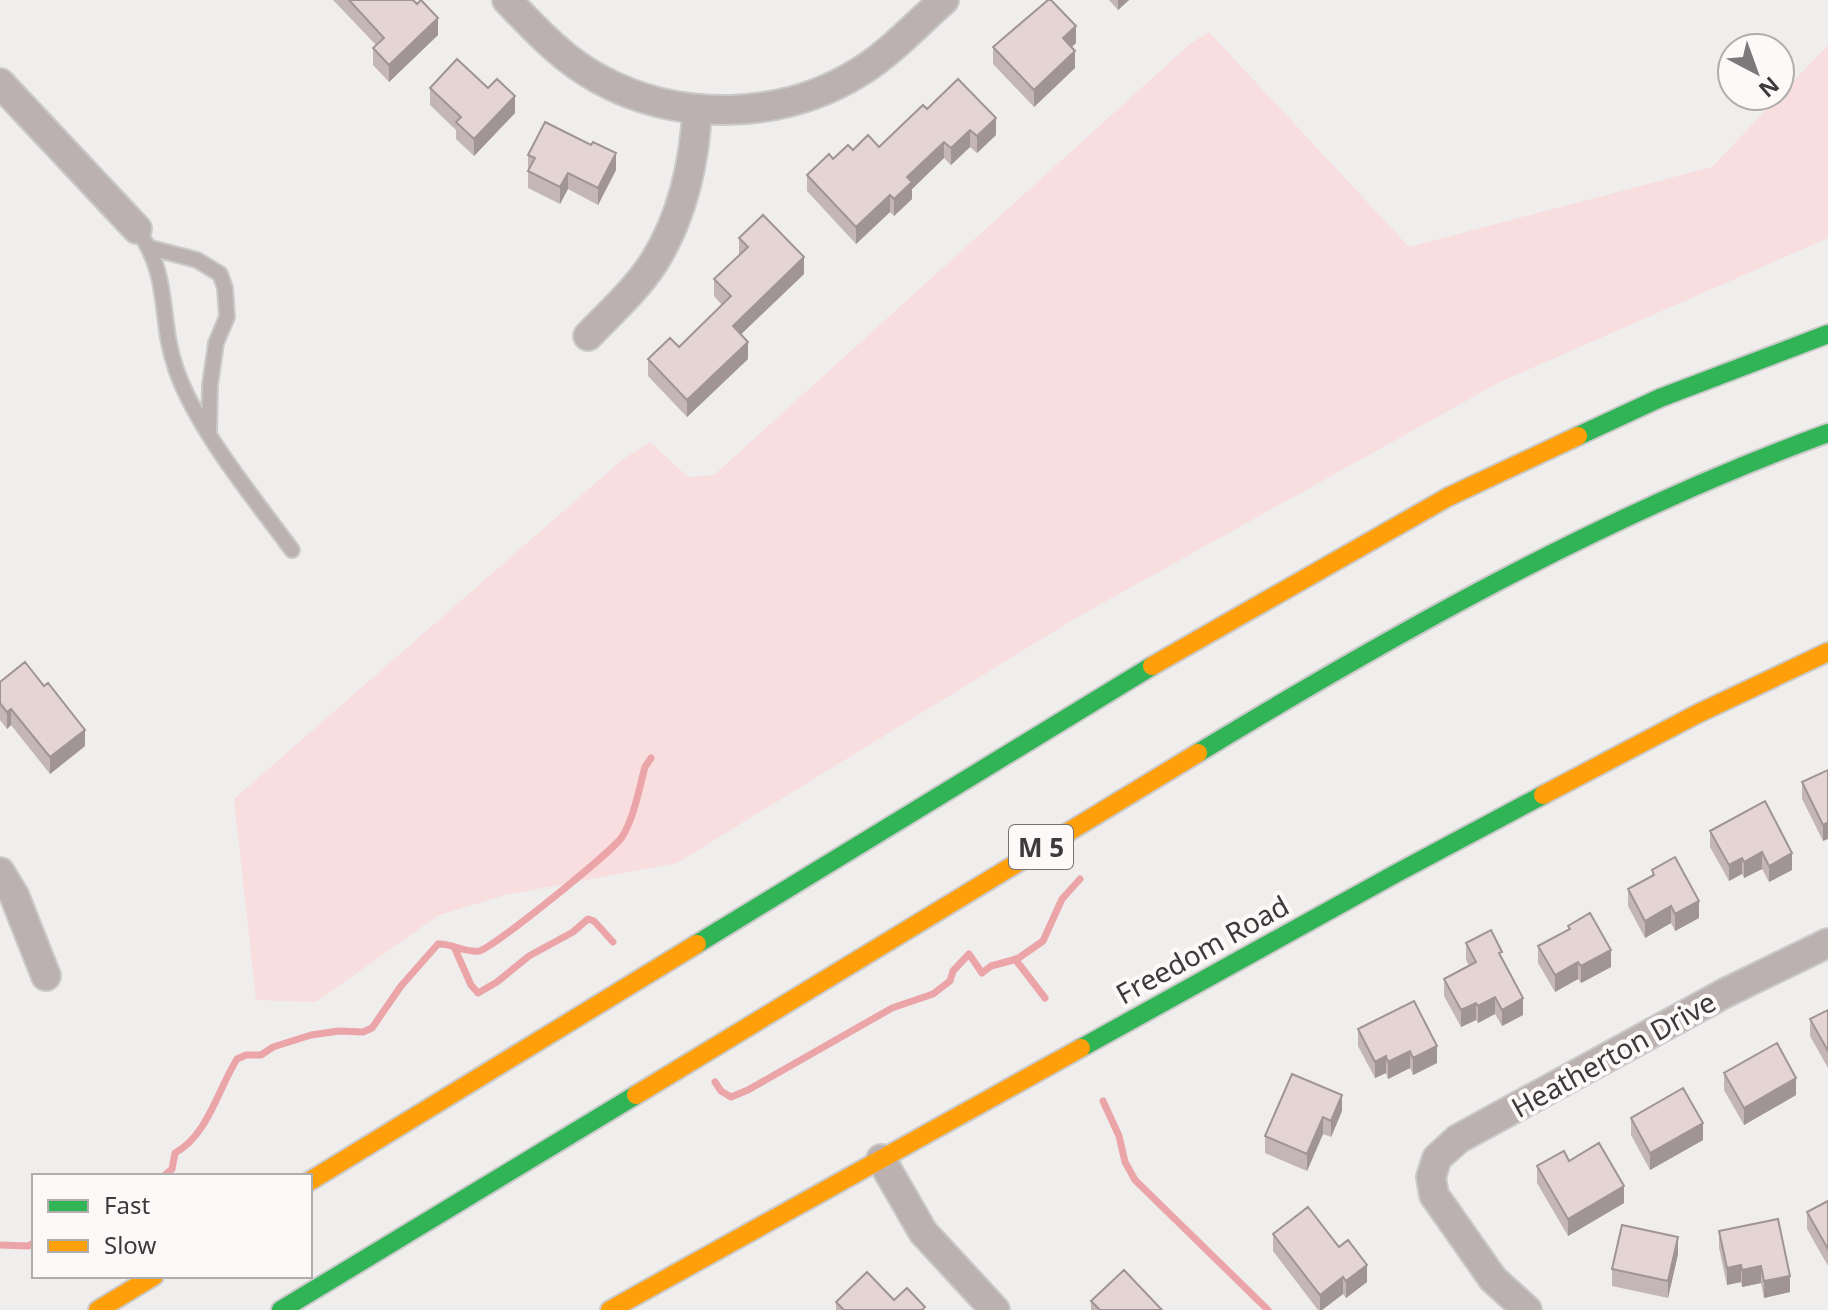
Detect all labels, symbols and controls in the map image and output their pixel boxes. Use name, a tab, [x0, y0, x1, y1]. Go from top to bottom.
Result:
north arrow	[1716, 32, 1796, 112]
text: N	[1753, 71, 1786, 105]
road number: M 5	[1009, 825, 1073, 869]
street label: Freedom Road	[1109, 886, 1295, 1012]
street label: Heatherton Drive	[1504, 982, 1722, 1126]
legend	[32, 1174, 312, 1278]
text: Fast	[104, 1188, 150, 1221]
text: Slow	[104, 1228, 156, 1261]

